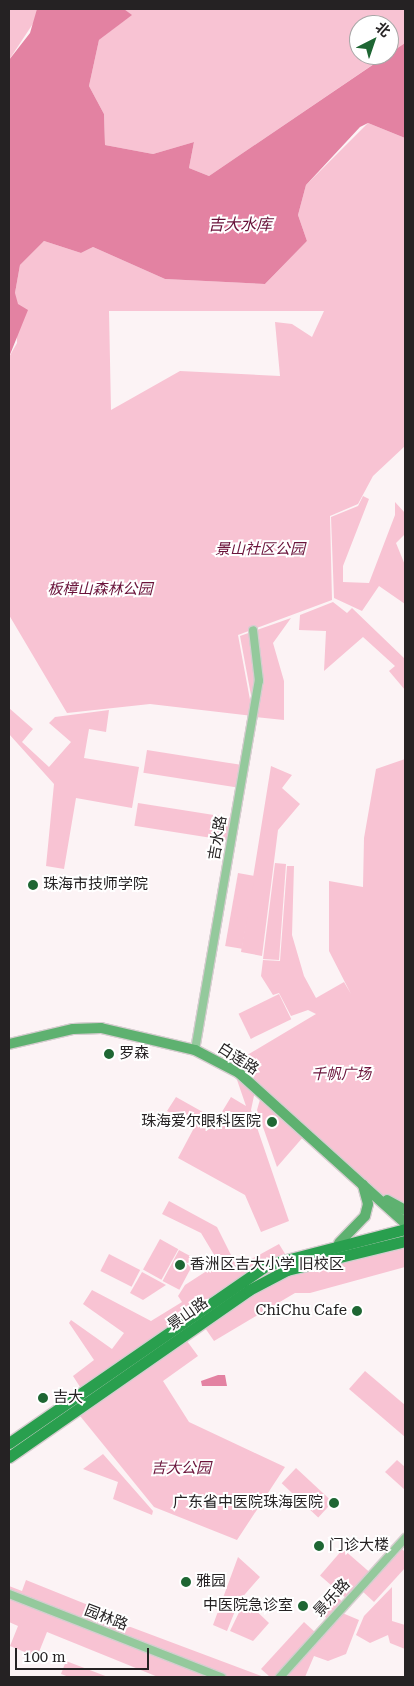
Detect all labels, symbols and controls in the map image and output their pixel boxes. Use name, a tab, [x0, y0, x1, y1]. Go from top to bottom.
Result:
north arrow	[349, 15, 399, 65]
text: 北	[373, 19, 394, 40]
water label: 吉大水库	[208, 215, 272, 235]
park label: 景山社区公园	[215, 541, 305, 559]
park label: 板樟山森林公园	[48, 581, 152, 599]
street label: 吉水路	[205, 814, 231, 862]
place label: 珠海市技师学院	[43, 876, 148, 894]
marker: 珠海市技师学院	[27, 879, 39, 891]
street label: 白莲路	[214, 1039, 262, 1079]
place label: 罗森	[119, 1045, 149, 1063]
marker: 罗森	[103, 1048, 115, 1060]
park label: 千帆广场	[311, 1066, 371, 1084]
place label: 珠海爱尔眼科医院	[141, 1113, 261, 1131]
marker: 珠海爱尔眼科医院	[265, 1115, 279, 1129]
place label: 香洲区吉大小学 旧校区	[190, 1256, 344, 1274]
marker: 香洲区吉大小学 旧校区	[174, 1259, 186, 1271]
street label: 景山路	[164, 1294, 212, 1334]
place label: ChiChu Cafe	[255, 1302, 347, 1320]
marker: ChiChu Cafe	[351, 1305, 363, 1317]
place label: 吉大	[53, 1389, 83, 1407]
marker: 吉大	[37, 1392, 49, 1404]
park label: 吉大公园	[151, 1460, 211, 1478]
place label: 广东省中医院珠海医院	[173, 1494, 323, 1512]
marker: 广东省中医院珠海医院	[327, 1496, 341, 1510]
place label: 门诊大楼	[329, 1537, 389, 1555]
marker: 门诊大楼	[313, 1540, 325, 1552]
place label: 雅园	[196, 1573, 226, 1591]
street label: 景乐路	[310, 1575, 354, 1621]
marker: 雅园	[180, 1576, 192, 1588]
place label: 中医院急诊室	[203, 1597, 293, 1615]
marker: 中医院急诊室	[297, 1600, 309, 1612]
street label: 园林路	[82, 1602, 130, 1634]
scale bar	[18, 1638, 151, 1670]
text: 100 m	[23, 1648, 66, 1666]

